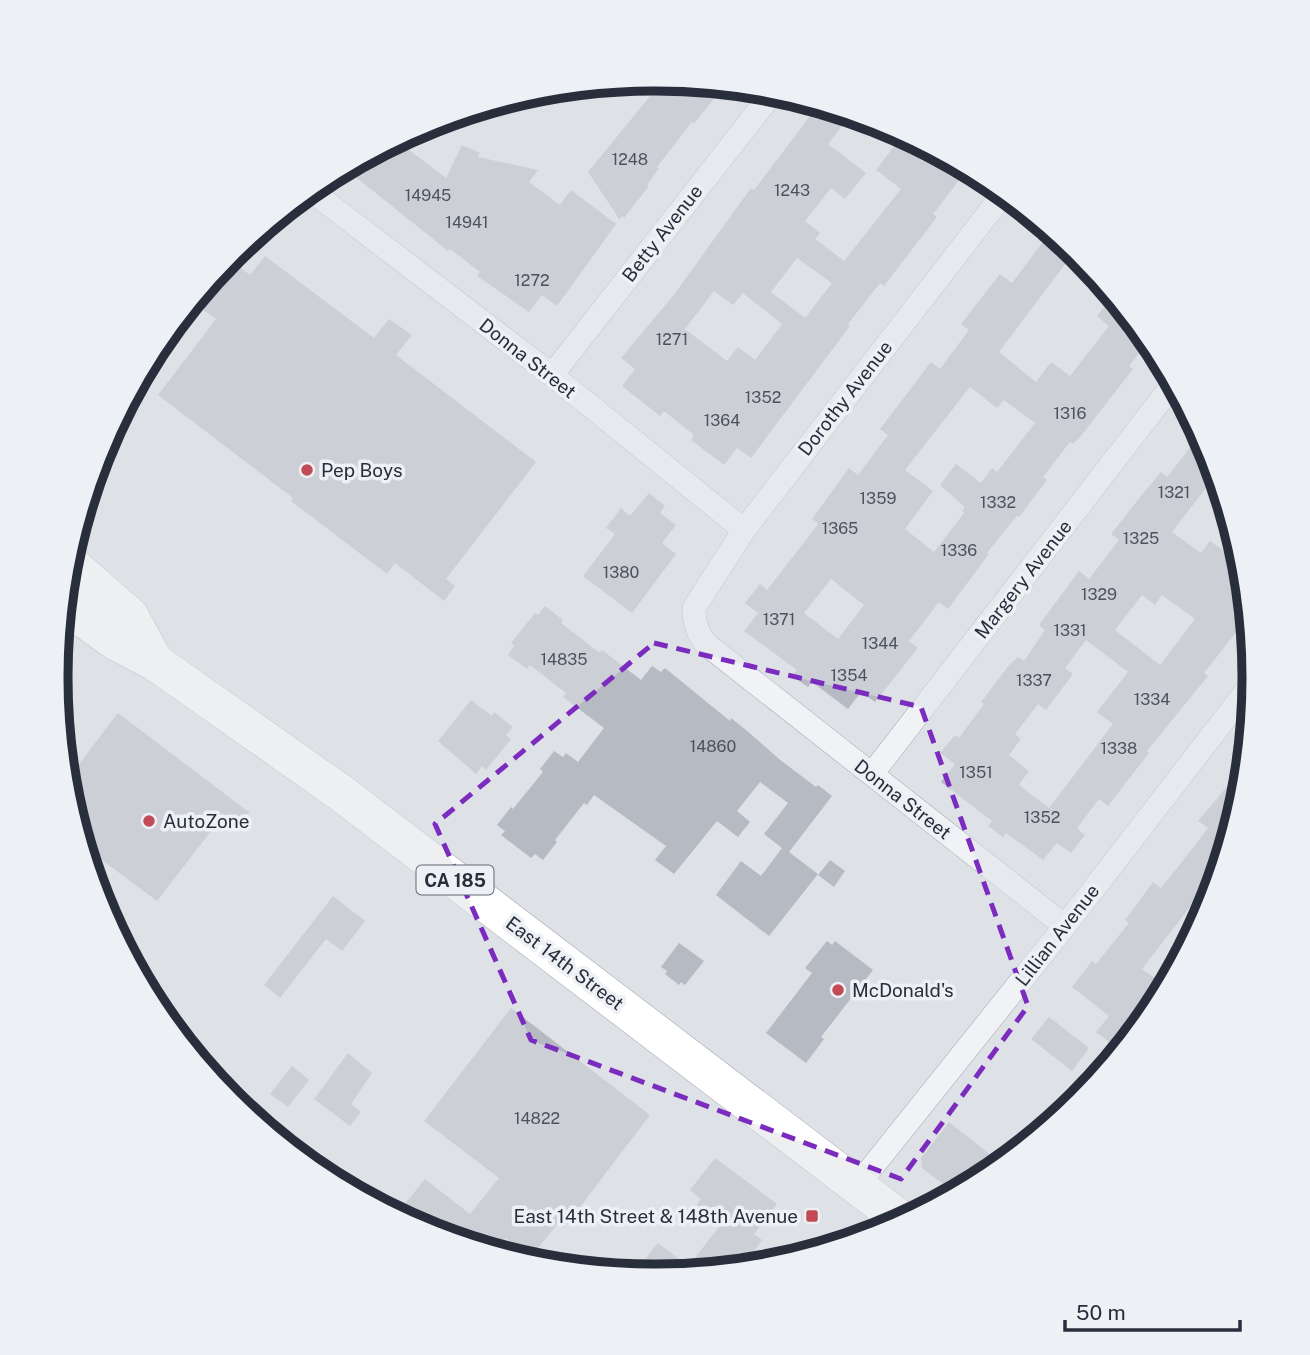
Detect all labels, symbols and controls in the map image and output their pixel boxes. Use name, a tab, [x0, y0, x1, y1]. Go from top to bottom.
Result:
house number: 1248	[612, 150, 648, 169]
street label: Betty Avenue	[617, 180, 707, 286]
house number: 1243	[774, 181, 810, 200]
house number: 14945	[405, 186, 451, 205]
house number: 14941	[445, 213, 489, 232]
house number: 1272	[514, 271, 550, 290]
street label: Donna Street	[475, 313, 581, 403]
house number: 1271	[656, 330, 688, 349]
street label: Dorothy Avenue	[793, 336, 897, 460]
house number: 1352	[745, 388, 781, 407]
house number: 1316	[1053, 404, 1087, 423]
house number: 1364	[704, 411, 740, 430]
place label: Pep Boys	[321, 459, 403, 481]
marker: Pep Boys	[299, 462, 315, 478]
house number: 1321	[1158, 483, 1190, 502]
house number: 1359	[860, 489, 896, 508]
house number: 1332	[980, 493, 1016, 512]
street label: Margery Avenue	[970, 515, 1076, 643]
house number: 1365	[822, 519, 858, 538]
house number: 1325	[1123, 529, 1159, 548]
house number: 1336	[941, 541, 977, 560]
house number: 1380	[603, 563, 639, 582]
house number: 1329	[1081, 585, 1117, 604]
house number: 1371	[763, 610, 795, 629]
house number: 1331	[1053, 621, 1087, 640]
house number: 1344	[862, 634, 898, 653]
house number: 14835	[540, 650, 588, 669]
house number: 1354	[831, 666, 867, 685]
house number: 1337	[1016, 671, 1052, 690]
house number: 1334	[1134, 690, 1170, 709]
house number: 14860	[690, 737, 736, 756]
house number: 1338	[1101, 739, 1137, 758]
street label: Donna Street	[850, 754, 956, 844]
house number: 1351	[959, 763, 993, 782]
house number: 1352	[1024, 808, 1060, 827]
place label: AutoZone	[163, 810, 250, 832]
marker: AutoZone	[141, 813, 157, 829]
road number: CA 185	[416, 866, 494, 894]
street label: Lillian Avenue	[1010, 880, 1104, 990]
street label: East 14th Street	[502, 912, 628, 1014]
place label: McDonald's	[852, 979, 954, 1001]
marker: McDonald's	[830, 982, 846, 998]
house number: 14822	[514, 1109, 560, 1128]
place label: East 14th Street & 148th Avenue	[513, 1205, 798, 1227]
marker: East 14th Street & 148th Avenue	[804, 1208, 820, 1224]
scale bar	[1065, 1288, 1240, 1332]
text: 50 m	[1076, 1300, 1126, 1325]

